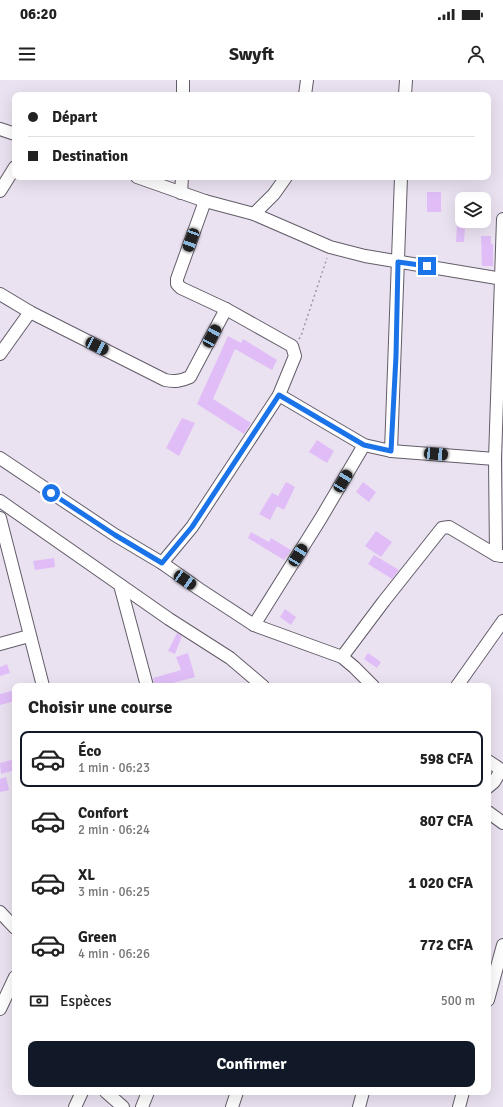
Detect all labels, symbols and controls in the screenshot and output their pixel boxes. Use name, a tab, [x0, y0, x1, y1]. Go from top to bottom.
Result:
text: 06:20	[20, 5, 57, 23]
icon: menu	[16, 43, 38, 65]
text: Swyft	[229, 43, 274, 65]
icon: person	[465, 43, 487, 65]
text: Départ	[52, 108, 97, 126]
text: Destination	[52, 147, 128, 165]
map controls	[455, 192, 491, 228]
button: layers	[455, 192, 491, 228]
car	[181, 227, 201, 253]
route end	[418, 257, 436, 275]
car	[201, 323, 223, 349]
car	[84, 335, 110, 357]
car	[424, 447, 448, 461]
car	[332, 468, 354, 494]
route start	[42, 484, 60, 502]
car	[287, 542, 309, 568]
car	[172, 568, 198, 592]
text: Choisir une course	[28, 696, 172, 718]
icon: car	[30, 741, 66, 777]
text: Éco	[78, 742, 101, 760]
text: 598 CFA	[420, 750, 473, 768]
text: 1 min · 06:23	[78, 760, 150, 776]
icon: car	[30, 803, 66, 839]
text: Confort	[78, 804, 128, 822]
text: 807 CFA	[420, 812, 473, 830]
text: 2 min · 06:24	[78, 822, 150, 838]
icon: car	[30, 865, 66, 901]
text: XL	[78, 866, 95, 884]
text: 1 020 CFA	[408, 874, 473, 892]
text: 3 min · 06:25	[78, 884, 150, 900]
icon: car	[30, 927, 66, 963]
text: Green	[78, 928, 117, 946]
text: 772 CFA	[420, 936, 473, 954]
text: 4 min · 06:26	[78, 946, 150, 962]
icon: cash	[28, 990, 50, 1012]
text: Espèces	[60, 992, 112, 1010]
text: 500 m	[441, 993, 475, 1009]
button: Confirmer	[28, 1041, 475, 1087]

